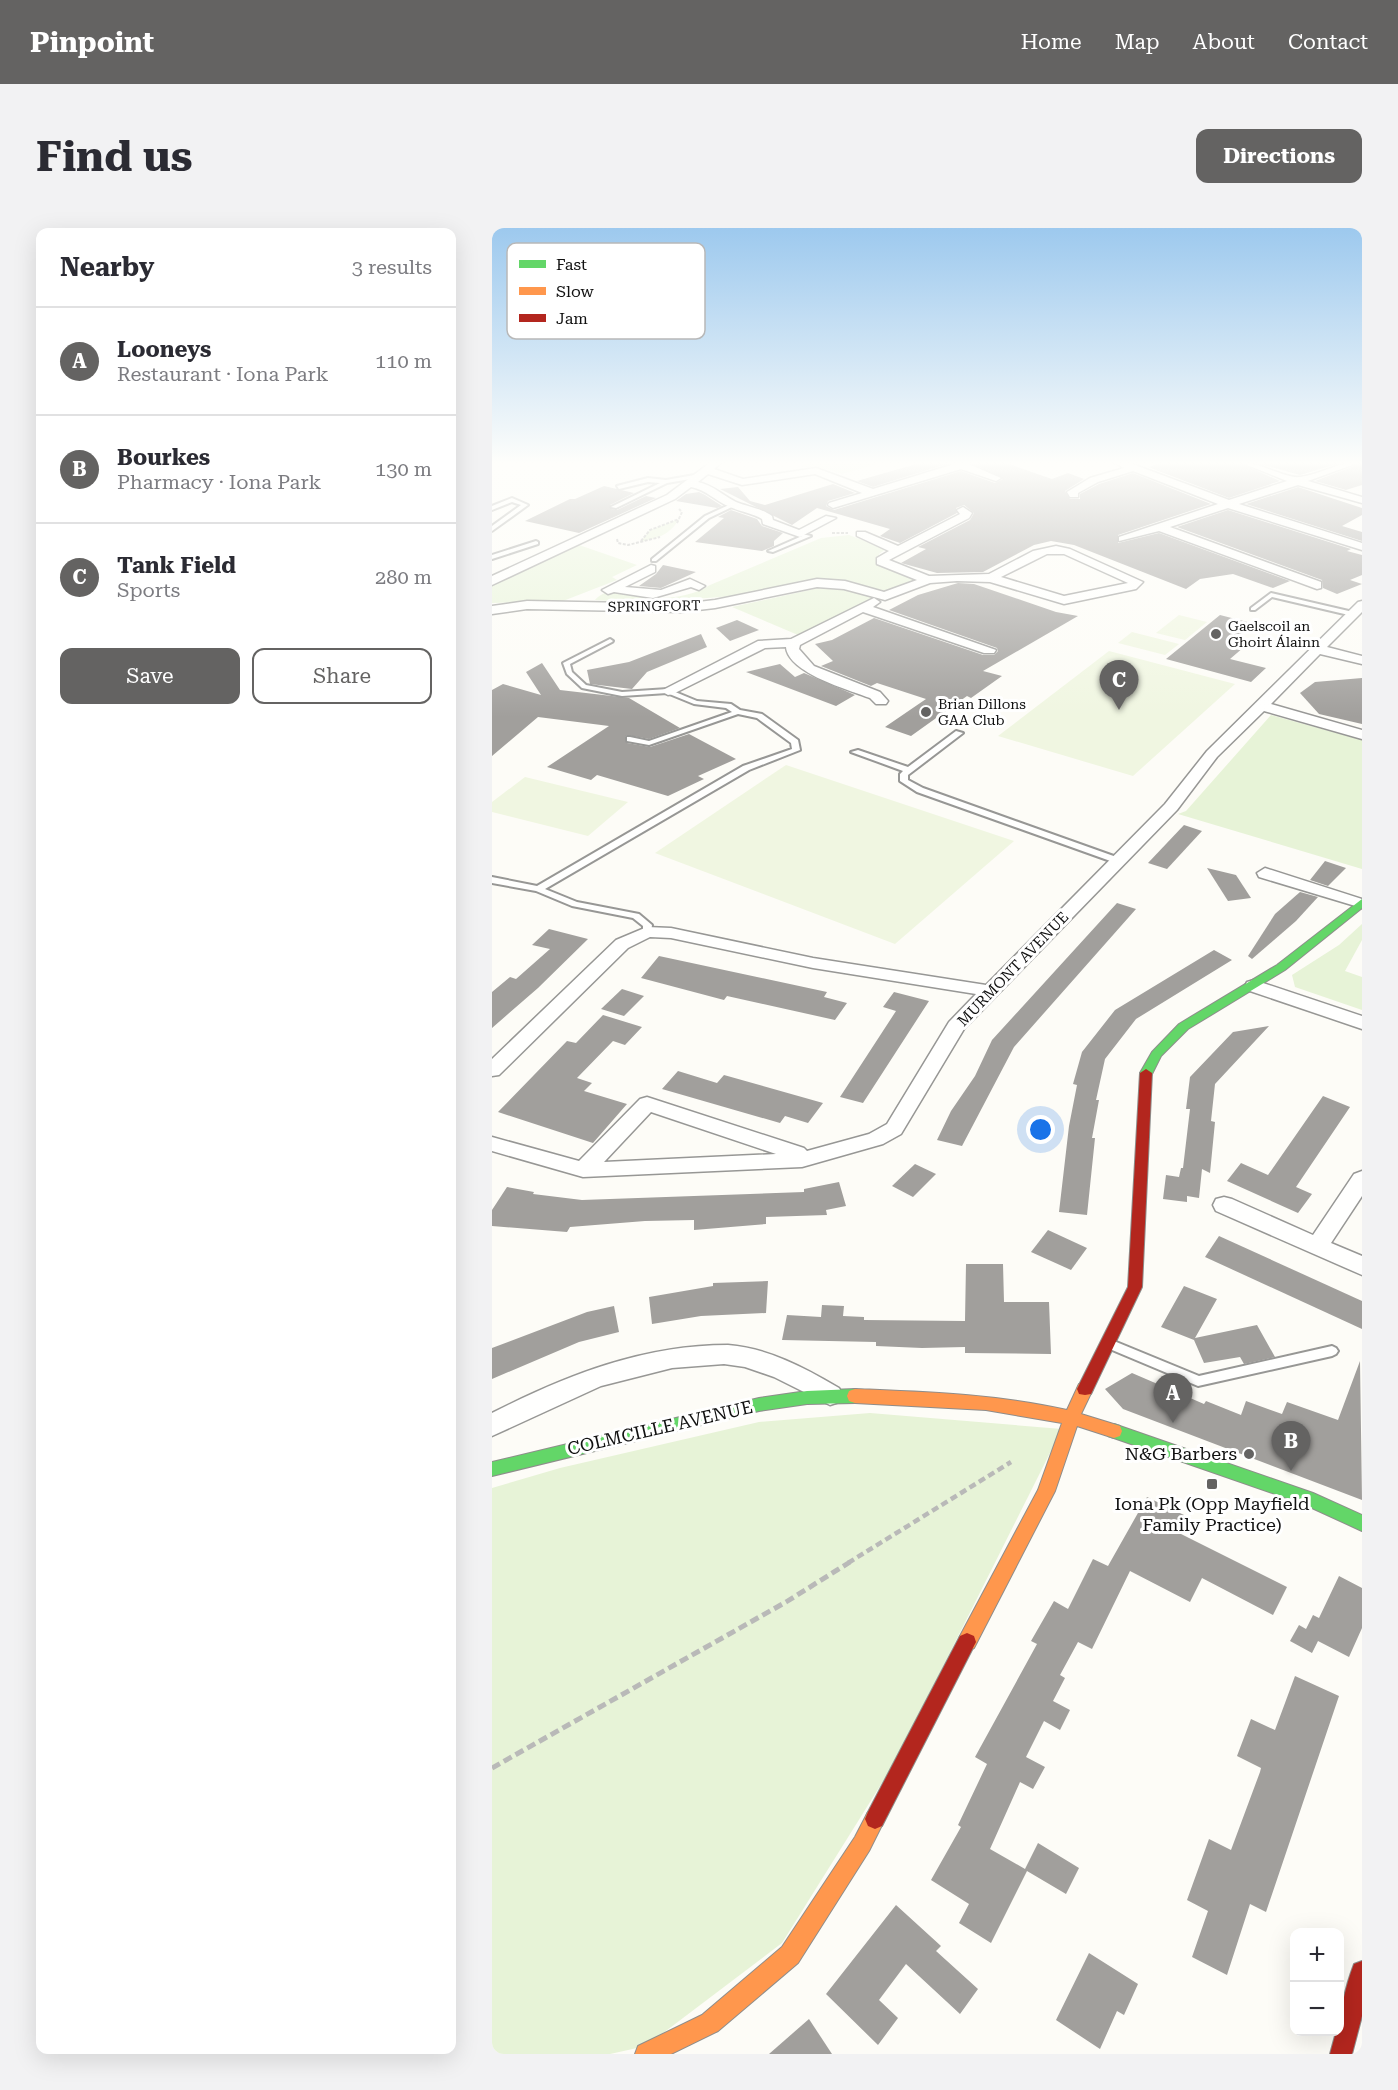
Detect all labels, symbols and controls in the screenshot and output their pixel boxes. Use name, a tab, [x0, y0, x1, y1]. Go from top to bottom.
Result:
text: Pinpoint	[30, 26, 154, 59]
text: Home	[1021, 30, 1082, 54]
text: Map	[1115, 30, 1160, 54]
text: About	[1193, 30, 1255, 54]
text: Contact	[1288, 30, 1368, 54]
button: Directions	[1196, 129, 1362, 183]
text: Find us	[36, 132, 193, 181]
legend	[507, 243, 705, 339]
text: Nearby	[60, 252, 154, 282]
text: 3 results	[352, 255, 432, 279]
text: Fast	[556, 255, 587, 274]
text: Slow	[556, 282, 594, 301]
text: Jam	[556, 309, 588, 328]
text: Looneys	[117, 337, 211, 362]
text: A	[72, 349, 87, 373]
text: 110 m	[375, 349, 432, 373]
text: Restaurant · Iona Park	[117, 362, 329, 386]
text: Bourkes	[117, 445, 210, 470]
text: B	[72, 457, 87, 481]
text: 130 m	[375, 457, 432, 481]
text: Pharmacy · Iona Park	[117, 470, 321, 494]
text: Tank Field	[117, 553, 236, 578]
text: C	[73, 565, 87, 589]
text: 280 m	[375, 565, 432, 589]
text: Sports	[117, 578, 180, 602]
street label: SPRINGFORT	[607, 597, 701, 615]
place label: Gaelscoil an Ghoirt Álainn	[1228, 618, 1320, 650]
marker: Gaelscoil an Ghoirt Álainn	[1209, 627, 1223, 641]
button: Save	[60, 648, 240, 704]
button: Share	[252, 648, 432, 704]
pin: C	[1100, 660, 1138, 710]
place label: Brian Dillons GAA Club	[938, 696, 1026, 728]
marker: Brian Dillons GAA Club	[919, 705, 933, 719]
street label: MURMONT AVENUE	[954, 908, 1072, 1030]
your location	[1026, 1115, 1055, 1144]
pin: A	[1154, 1374, 1192, 1423]
street label: COLMCILLE AVENUE	[565, 1396, 755, 1459]
pin: B	[1272, 1422, 1310, 1471]
place label: N&G Barbers	[1125, 1443, 1237, 1464]
marker: N&G Barbers	[1242, 1447, 1256, 1461]
marker: Iona Pk (Opp Mayfield Family Practice)	[1205, 1477, 1219, 1491]
place label: Iona Pk (Opp Mayfield Family Practice)	[1114, 1493, 1310, 1535]
map controls	[1290, 1928, 1344, 2036]
button: +	[1290, 1928, 1344, 1982]
button: −	[1290, 1982, 1344, 2036]

